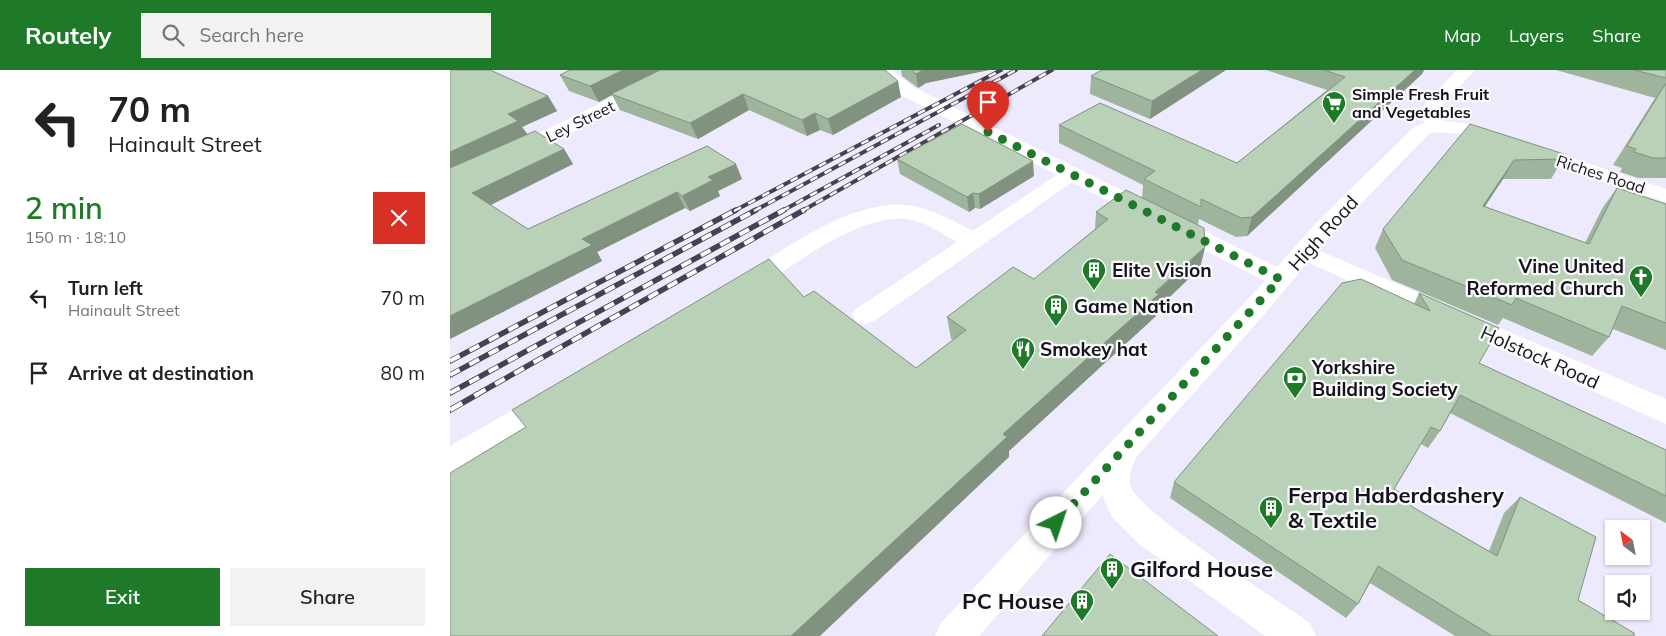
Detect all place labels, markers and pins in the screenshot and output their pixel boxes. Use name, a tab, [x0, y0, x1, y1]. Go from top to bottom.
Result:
pin	[967, 81, 1009, 132]
place label: Simple Fresh Fruit and Vegetables	[1352, 84, 1489, 122]
supermarket icon: Simple Fresh Fruit and Vegetables	[1321, 90, 1347, 124]
place label: Vine United Reformed Church	[1466, 254, 1624, 300]
building icon: Elite Vision	[1081, 257, 1107, 291]
place label: Elite Vision	[1112, 258, 1212, 282]
church icon: Vine United Reformed Church	[1628, 264, 1654, 298]
building icon: Game Nation	[1043, 293, 1069, 327]
place label: Game Nation	[1074, 294, 1194, 318]
restaurant icon: Smokey hat	[1010, 336, 1036, 370]
place label: Smokey hat	[1040, 337, 1147, 361]
place label: Yorkshire Building Society	[1311, 355, 1458, 401]
bank icon: Yorkshire Building Society	[1282, 365, 1308, 399]
place label: Ferpa Haberdashery & Textile	[1288, 481, 1504, 534]
building icon: Ferpa Haberdashery & Textile	[1258, 495, 1284, 529]
place label: Gilford House	[1130, 555, 1273, 583]
building icon: Gilford House	[1099, 556, 1125, 590]
place label: PC House	[962, 587, 1064, 615]
building icon: PC House	[1069, 588, 1095, 622]

